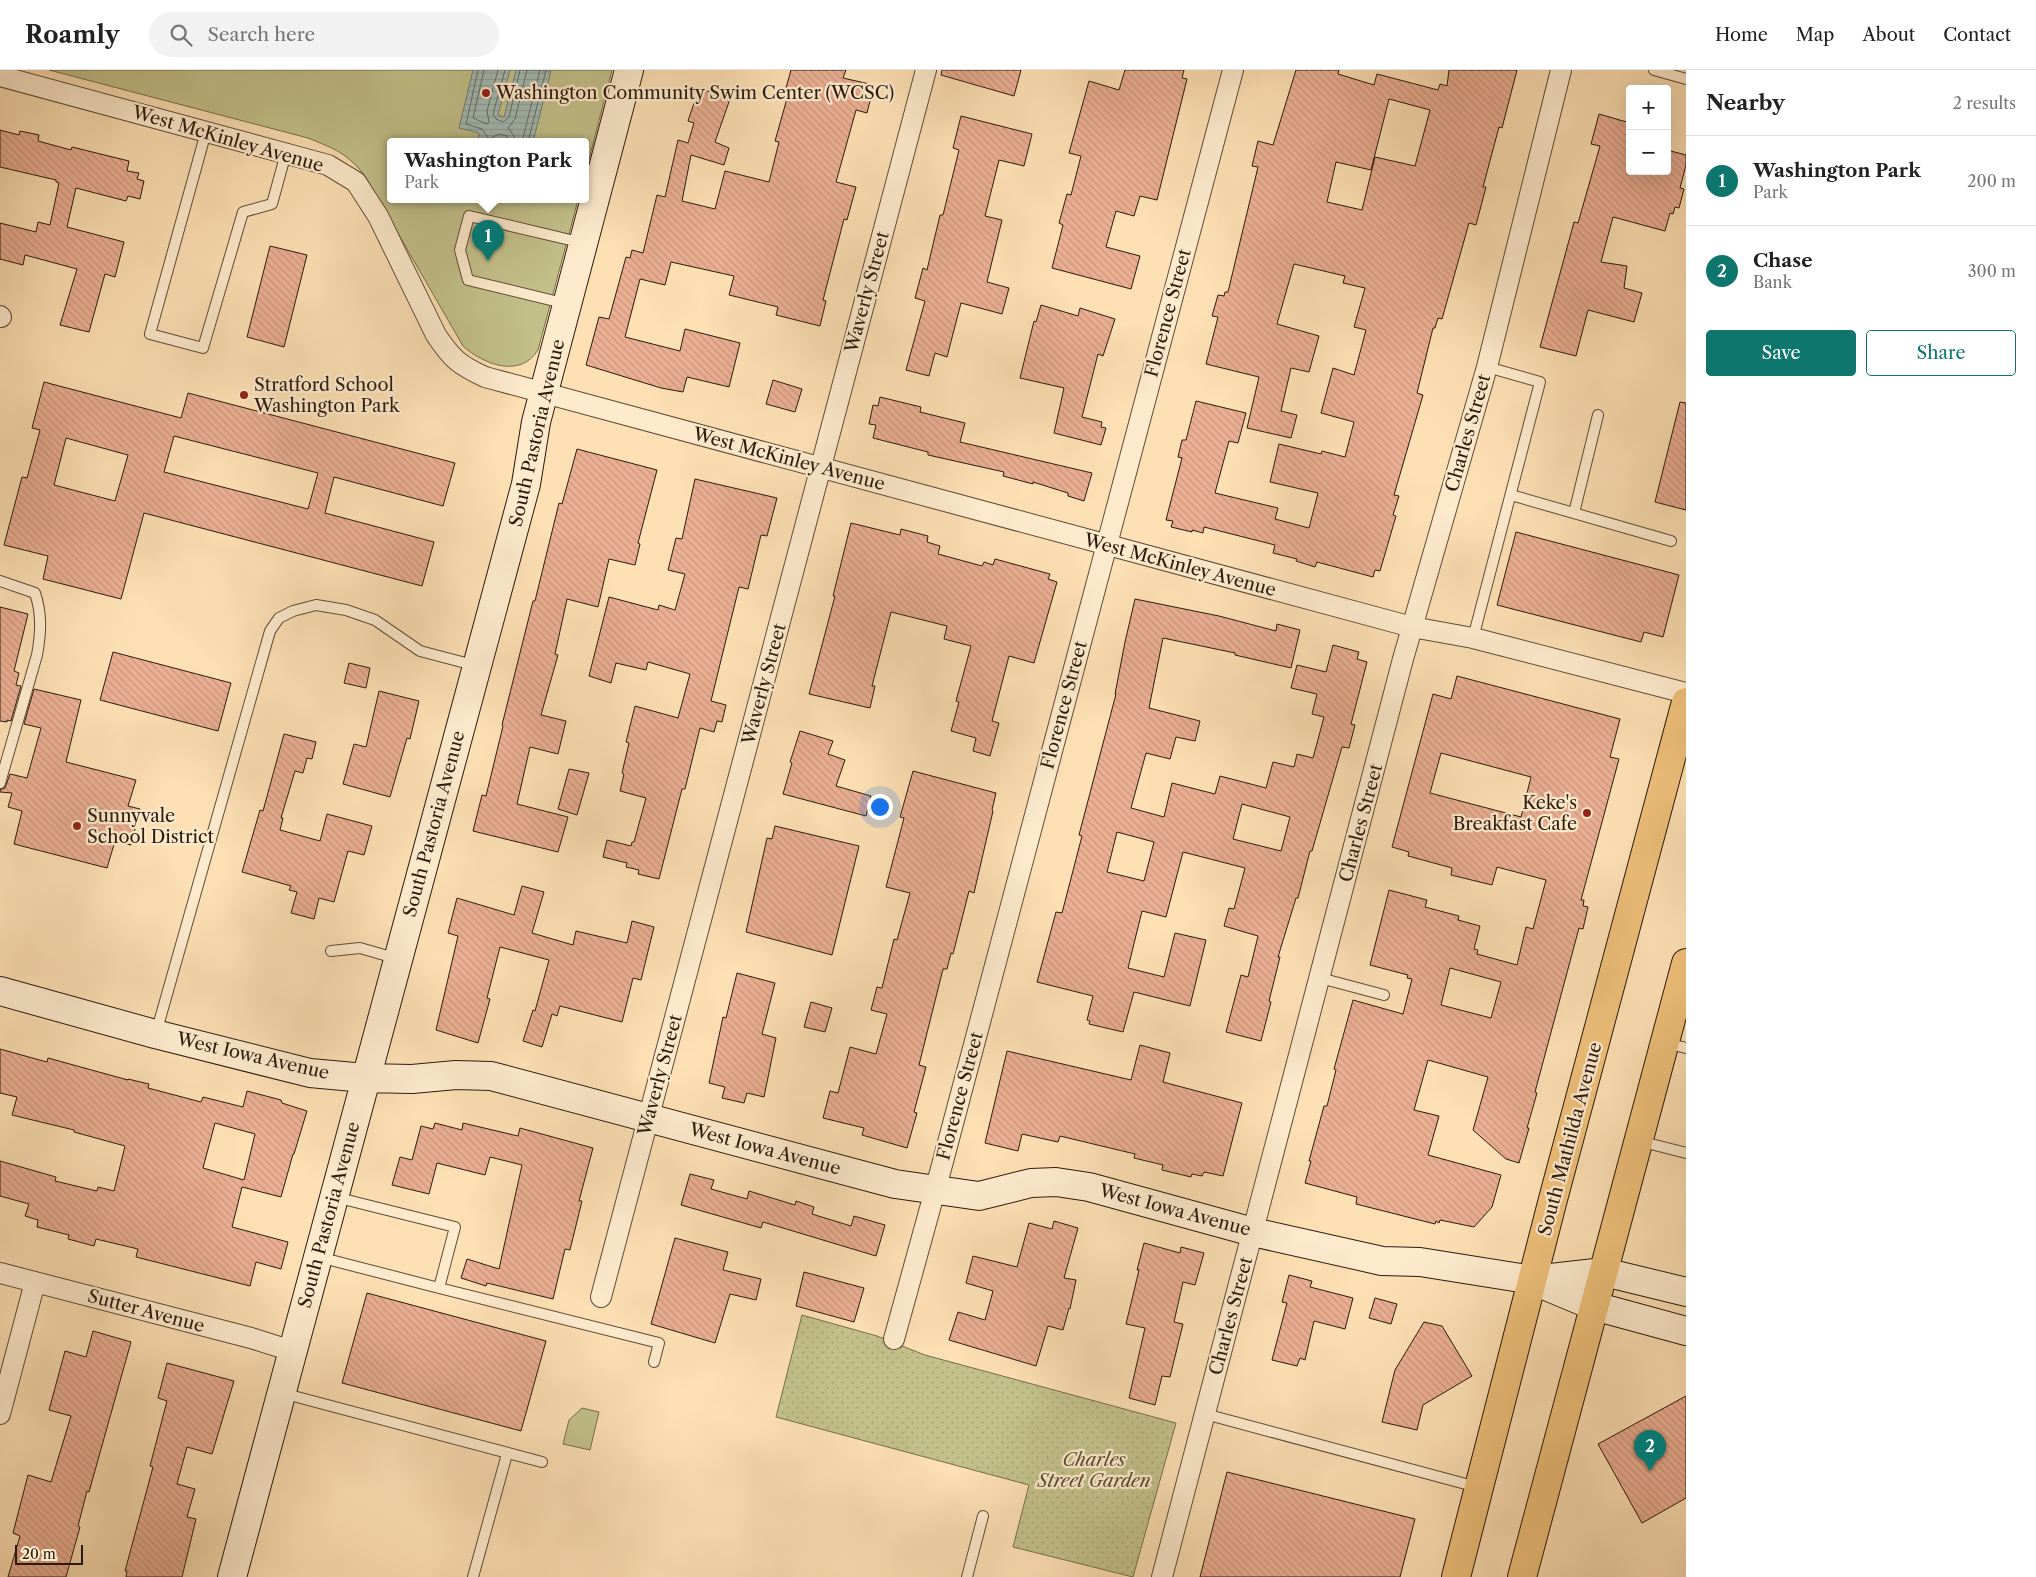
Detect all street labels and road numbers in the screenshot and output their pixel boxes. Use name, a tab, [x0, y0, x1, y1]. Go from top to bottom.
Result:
street label: West McKinley Avenue	[129, 101, 326, 177]
street label: Waverly Street	[840, 228, 894, 356]
street label: Florence Street	[1140, 246, 1196, 380]
street label: South Pastoria Avenue	[505, 337, 569, 529]
street label: Charles Street	[1441, 371, 1495, 494]
street label: West McKinley Avenue	[690, 423, 887, 495]
street label: West McKinley Avenue	[1081, 529, 1278, 601]
street label: Waverly Street	[737, 620, 791, 748]
street label: Florence Street	[1036, 638, 1092, 772]
street label: South Pastoria Avenue	[399, 728, 469, 920]
street label: Charles Street	[1335, 761, 1387, 884]
street label: Waverly Street	[633, 1011, 687, 1139]
street label: West Iowa Avenue	[174, 1028, 331, 1084]
street label: Florence Street	[932, 1029, 988, 1163]
street label: South Mathilda Avenue	[1534, 1040, 1606, 1238]
street label: West Iowa Avenue	[686, 1118, 843, 1180]
street label: South Pastoria Avenue	[294, 1119, 364, 1311]
street label: West Iowa Avenue	[1096, 1179, 1253, 1241]
street label: Charles Street	[1205, 1254, 1257, 1377]
street label: Sutter Avenue	[85, 1285, 207, 1337]

